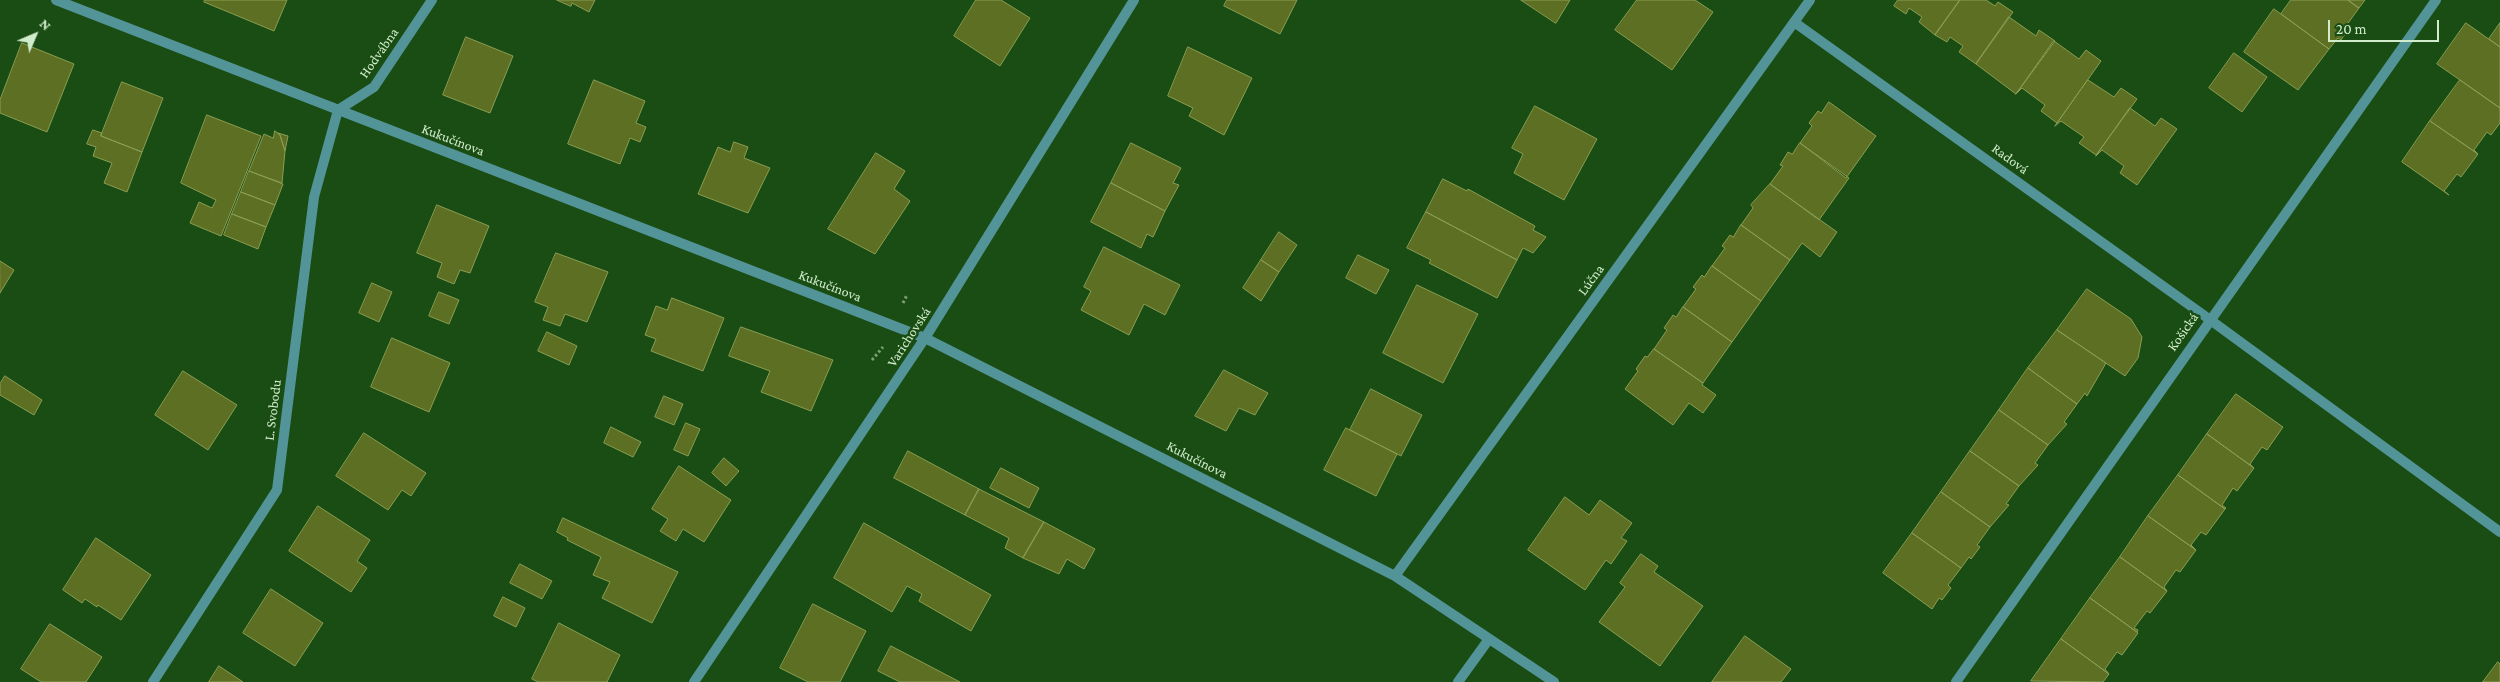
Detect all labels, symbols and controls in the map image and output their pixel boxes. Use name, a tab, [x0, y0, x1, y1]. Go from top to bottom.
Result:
north arrow	[10, 10, 60, 60]
scale bar	[2330, 10, 2441, 42]
text: N	[37, 15, 55, 33]
text: 20 m	[2336, 21, 2367, 37]
street label: Hodvábna	[356, 25, 402, 81]
street label: Kukučínova	[419, 120, 487, 160]
street label: Radová	[1988, 140, 2032, 178]
street label: Lúčna	[1574, 261, 1608, 299]
street label: Kukučínova	[796, 266, 864, 306]
street label: Varichovská	[884, 304, 934, 370]
street label: Košická	[2164, 310, 2202, 354]
street label: L. Svobodu	[261, 379, 285, 441]
street label: Kukučínova	[1164, 438, 1230, 482]

